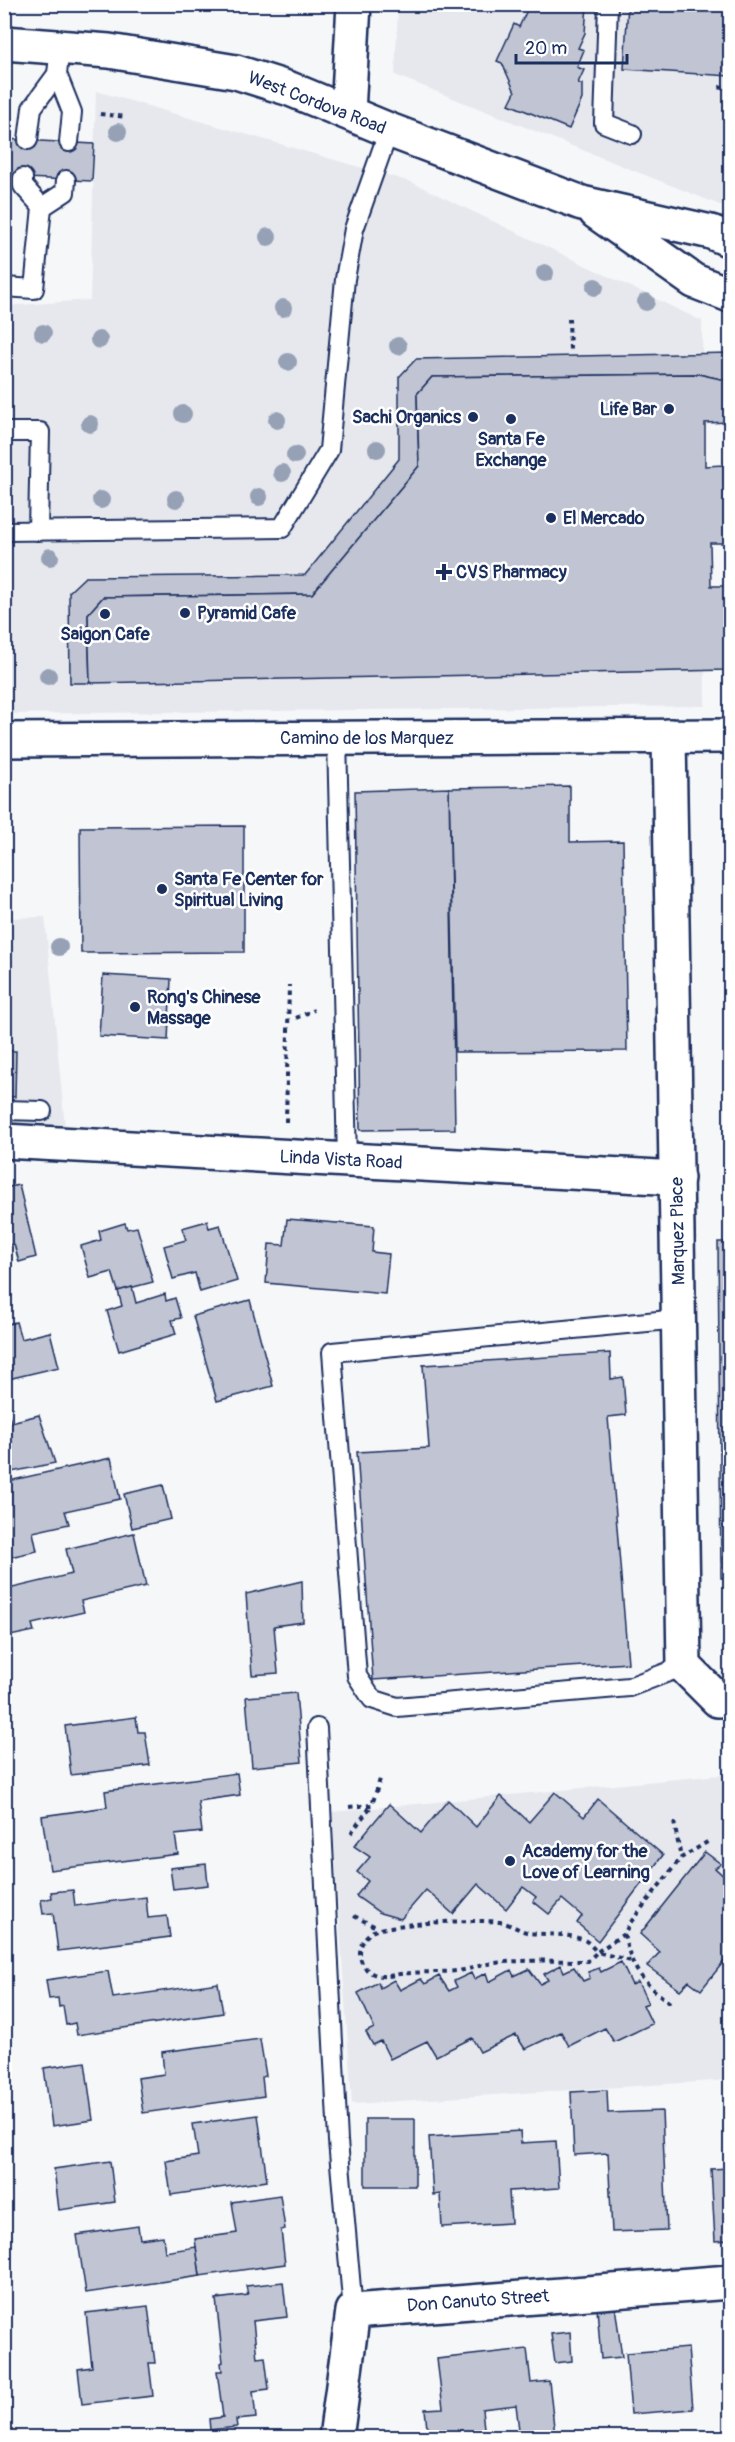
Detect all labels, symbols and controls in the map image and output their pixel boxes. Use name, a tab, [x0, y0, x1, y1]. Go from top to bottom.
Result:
scale bar	[516, 27, 627, 65]
text: 20 m	[525, 37, 567, 60]
street label: West Cordova Road	[245, 66, 389, 140]
place label: Life Bar	[600, 398, 658, 421]
marker: Life Bar	[662, 402, 676, 416]
place label: Sachi Organics	[352, 406, 462, 429]
marker: Sachi Organics	[466, 410, 480, 424]
marker: Santa Fe Exchange	[504, 412, 518, 426]
place label: Santa Fe Exchange	[476, 428, 548, 472]
place label: El Mercado	[563, 507, 645, 530]
marker: El Mercado	[544, 511, 558, 525]
place label: CVS Pharmacy	[456, 561, 567, 584]
marker: CVS Pharmacy	[437, 565, 451, 579]
place label: Pyramid Cafe	[197, 602, 297, 625]
marker: Pyramid Cafe	[178, 606, 192, 620]
marker: Saigon Cafe	[98, 607, 112, 621]
place label: Saigon Cafe	[60, 623, 151, 646]
street label: Camino de los Marquez	[280, 727, 454, 750]
place label: Santa Fe Center for Spiritual Living	[174, 868, 324, 912]
marker: Santa Fe Center for Spiritual Living	[155, 882, 169, 896]
place label: Rong's Chinese Massage	[147, 986, 262, 1030]
marker: Rong's Chinese Massage	[128, 1000, 142, 1014]
street label: Linda Vista Road	[279, 1145, 403, 1175]
street label: Marquez Place	[666, 1177, 690, 1285]
place label: Academy for the Love of Learning	[522, 1840, 650, 1884]
marker: Academy for the Love of Learning	[503, 1854, 517, 1868]
street label: Don Canuto Street	[406, 2284, 551, 2317]

